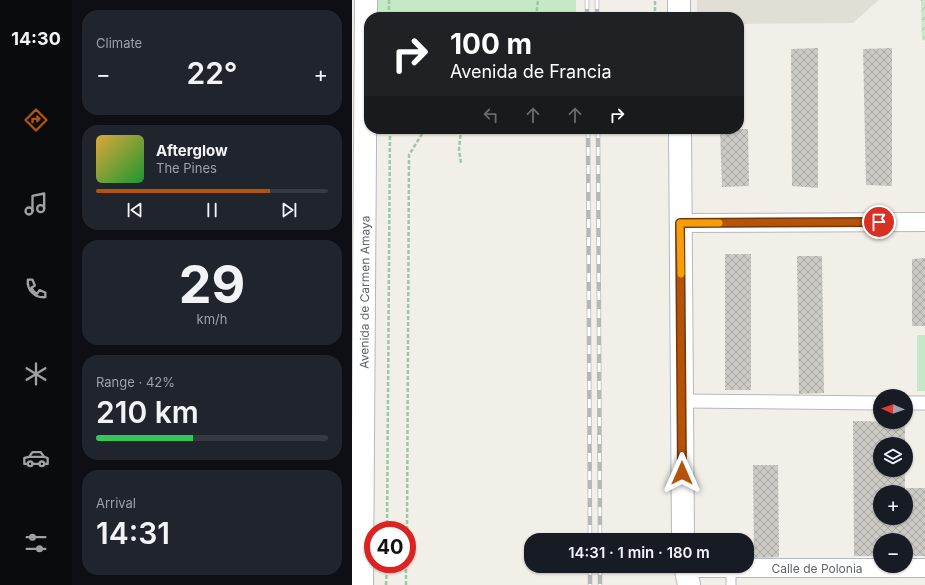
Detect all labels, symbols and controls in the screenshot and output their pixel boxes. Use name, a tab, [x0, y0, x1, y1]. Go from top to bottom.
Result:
text: 100 m	[450, 27, 532, 61]
text: 14:30	[11, 28, 61, 49]
icon: right	[384, 28, 436, 80]
text: Climate	[96, 35, 142, 51]
text: 22°	[186, 55, 238, 91]
text: −	[96, 61, 111, 87]
text: +	[313, 61, 328, 87]
text: Avenida de Francia	[450, 61, 612, 82]
icon: left	[480, 104, 502, 126]
icon: ahead	[522, 104, 544, 126]
icon: ahead	[564, 104, 586, 126]
icon: right	[606, 104, 628, 126]
icon: directions	[22, 106, 50, 134]
text: Afterglow	[156, 141, 228, 160]
text: The Pines	[156, 160, 217, 176]
icon: music	[22, 190, 50, 218]
icon: previous	[124, 199, 146, 221]
icon: pause	[201, 199, 223, 221]
icon: next	[278, 199, 300, 221]
pin	[862, 205, 896, 239]
icon: arrive	[868, 211, 890, 233]
street label: Avenida de Carmen Amaya	[356, 215, 372, 369]
text: 29	[179, 253, 245, 316]
icon: phone	[22, 275, 50, 303]
text: km/h	[197, 311, 227, 327]
icon: climate	[22, 360, 50, 388]
text: Range · 42%	[96, 374, 175, 390]
north arrow	[873, 389, 913, 429]
map controls	[873, 389, 913, 573]
text: 210 km	[96, 394, 199, 430]
button: layers	[873, 437, 913, 477]
icon: car	[22, 444, 50, 472]
position arrow	[661, 452, 703, 494]
button: +	[873, 485, 913, 525]
text: Arrival	[96, 495, 136, 511]
text: 14:31	[96, 515, 170, 551]
speed limit sign: 40	[364, 521, 416, 573]
icon: filters	[22, 529, 50, 557]
button: −	[873, 533, 913, 573]
text: 14:31 · 1 min · 180 m	[568, 543, 710, 562]
street label: Calle de Polonia	[771, 561, 863, 576]

